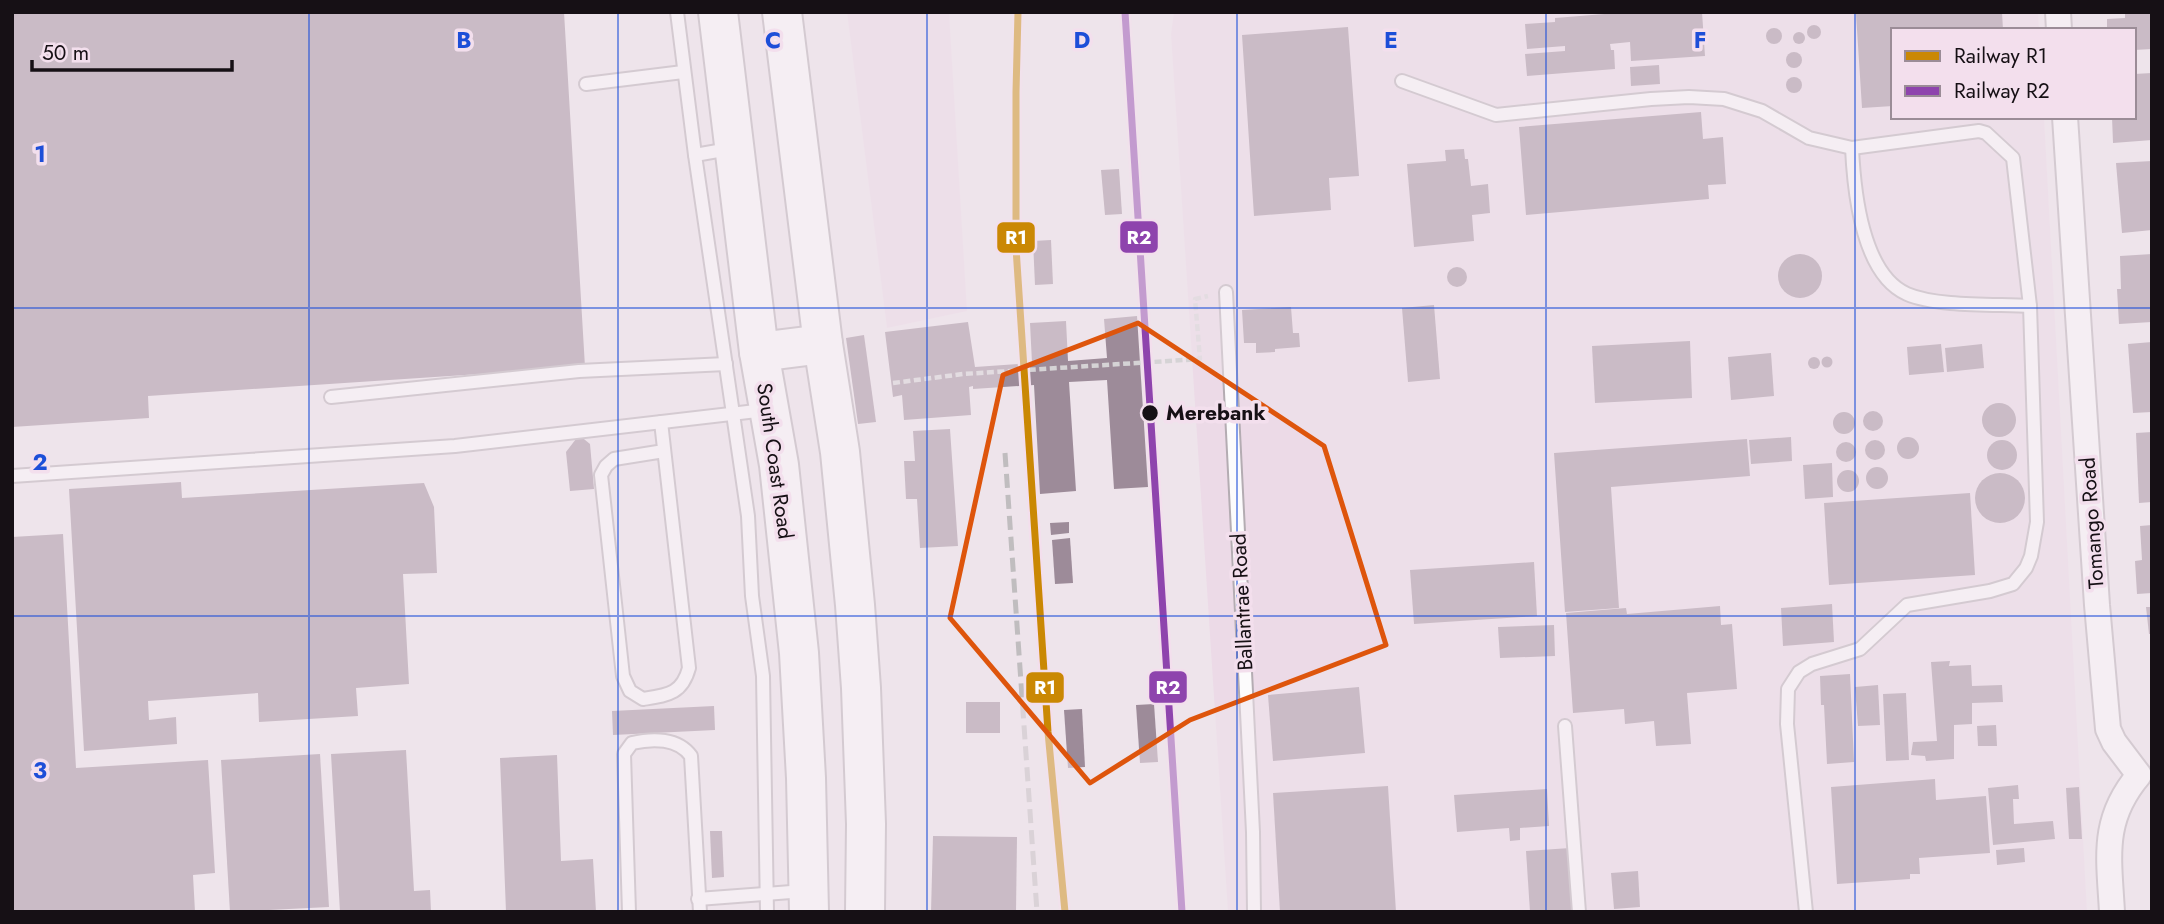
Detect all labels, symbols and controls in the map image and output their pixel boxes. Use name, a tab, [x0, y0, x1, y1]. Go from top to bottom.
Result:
text: B	[456, 23, 472, 57]
text: C	[765, 23, 781, 57]
text: D	[1074, 23, 1091, 57]
text: E	[1384, 23, 1398, 57]
text: F	[1694, 23, 1706, 57]
scale bar	[32, 28, 231, 72]
legend	[1891, 28, 2136, 119]
text: 50 m	[42, 38, 89, 68]
text: Railway R1	[1954, 41, 2047, 71]
text: Railway R2	[1954, 76, 2050, 106]
text: 1	[34, 137, 46, 171]
line badge: R2	[1119, 220, 1159, 254]
line badge: R1	[996, 221, 1036, 254]
text: R1	[1005, 224, 1027, 251]
text: R2	[1127, 224, 1151, 251]
street label: South Coast Road	[749, 381, 801, 541]
place label: Merebank	[1166, 398, 1266, 428]
marker: Merebank	[1140, 403, 1160, 423]
text: 2	[32, 445, 48, 479]
street label: Tomango Road	[2072, 456, 2112, 590]
street label: Ballantrae Road	[1223, 533, 1261, 671]
line badge: R2	[1148, 670, 1188, 704]
line badge: R1	[1025, 671, 1065, 704]
text: R1	[1034, 674, 1056, 701]
text: R2	[1156, 674, 1180, 701]
text: 3	[33, 753, 47, 787]

